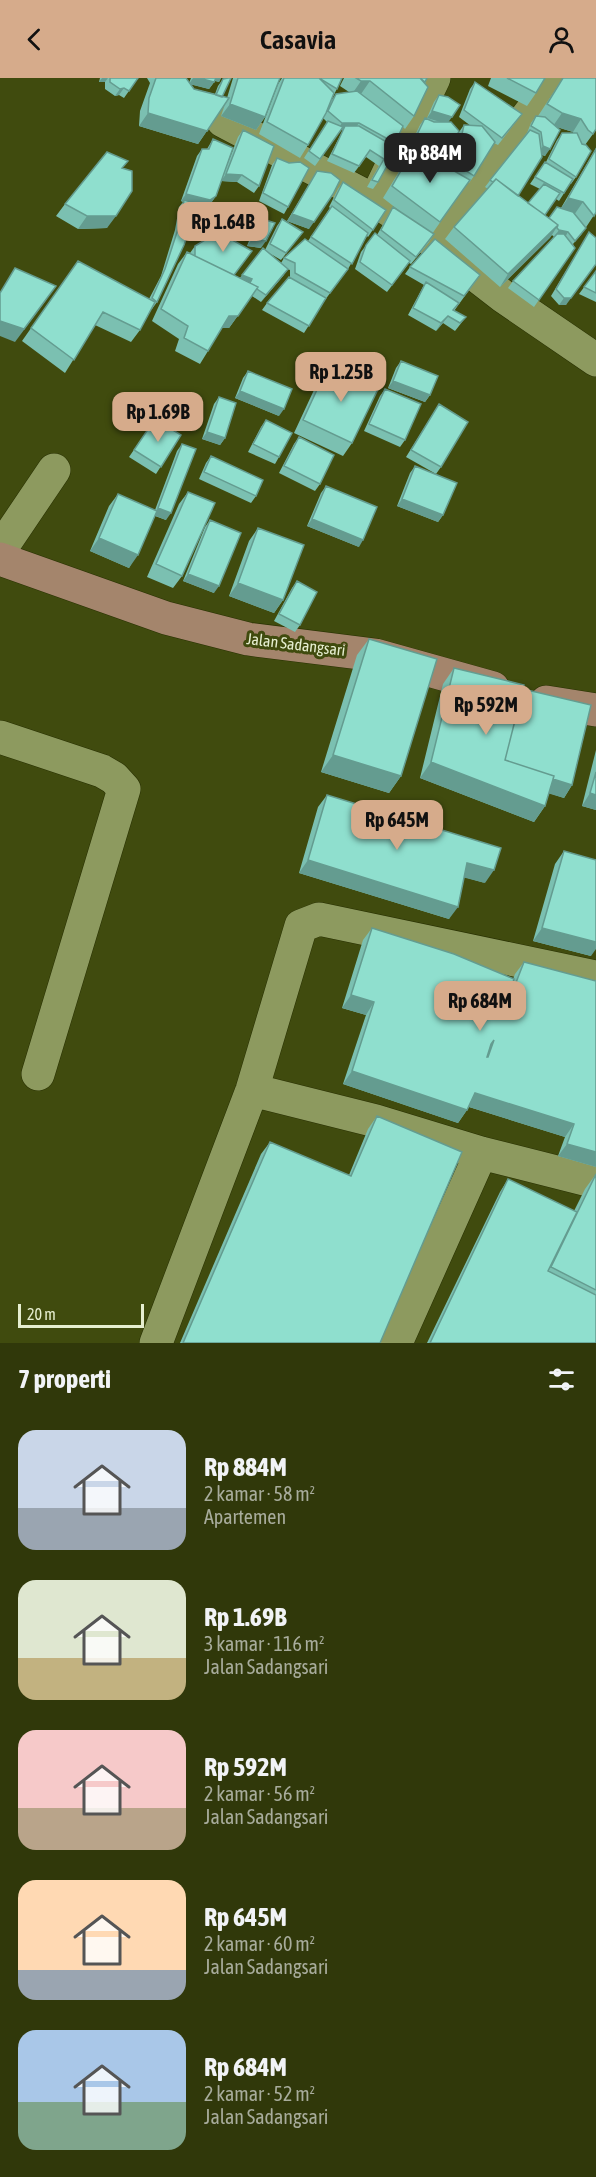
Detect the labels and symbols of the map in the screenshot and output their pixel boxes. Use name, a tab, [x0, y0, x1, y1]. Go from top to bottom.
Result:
pin: Rp 884M	[375, 133, 485, 184]
pin: Rp 1.64B	[161, 202, 285, 253]
pin: Rp 1.25B	[279, 352, 403, 403]
pin: Rp 1.69B	[96, 392, 220, 443]
street label: Jalan Sadangsari	[245, 629, 346, 660]
pin: Rp 592M	[431, 685, 541, 736]
pin: Rp 645M	[342, 800, 452, 851]
pin: Rp 684M	[425, 981, 535, 1032]
scale bar	[18, 1301, 144, 1328]

